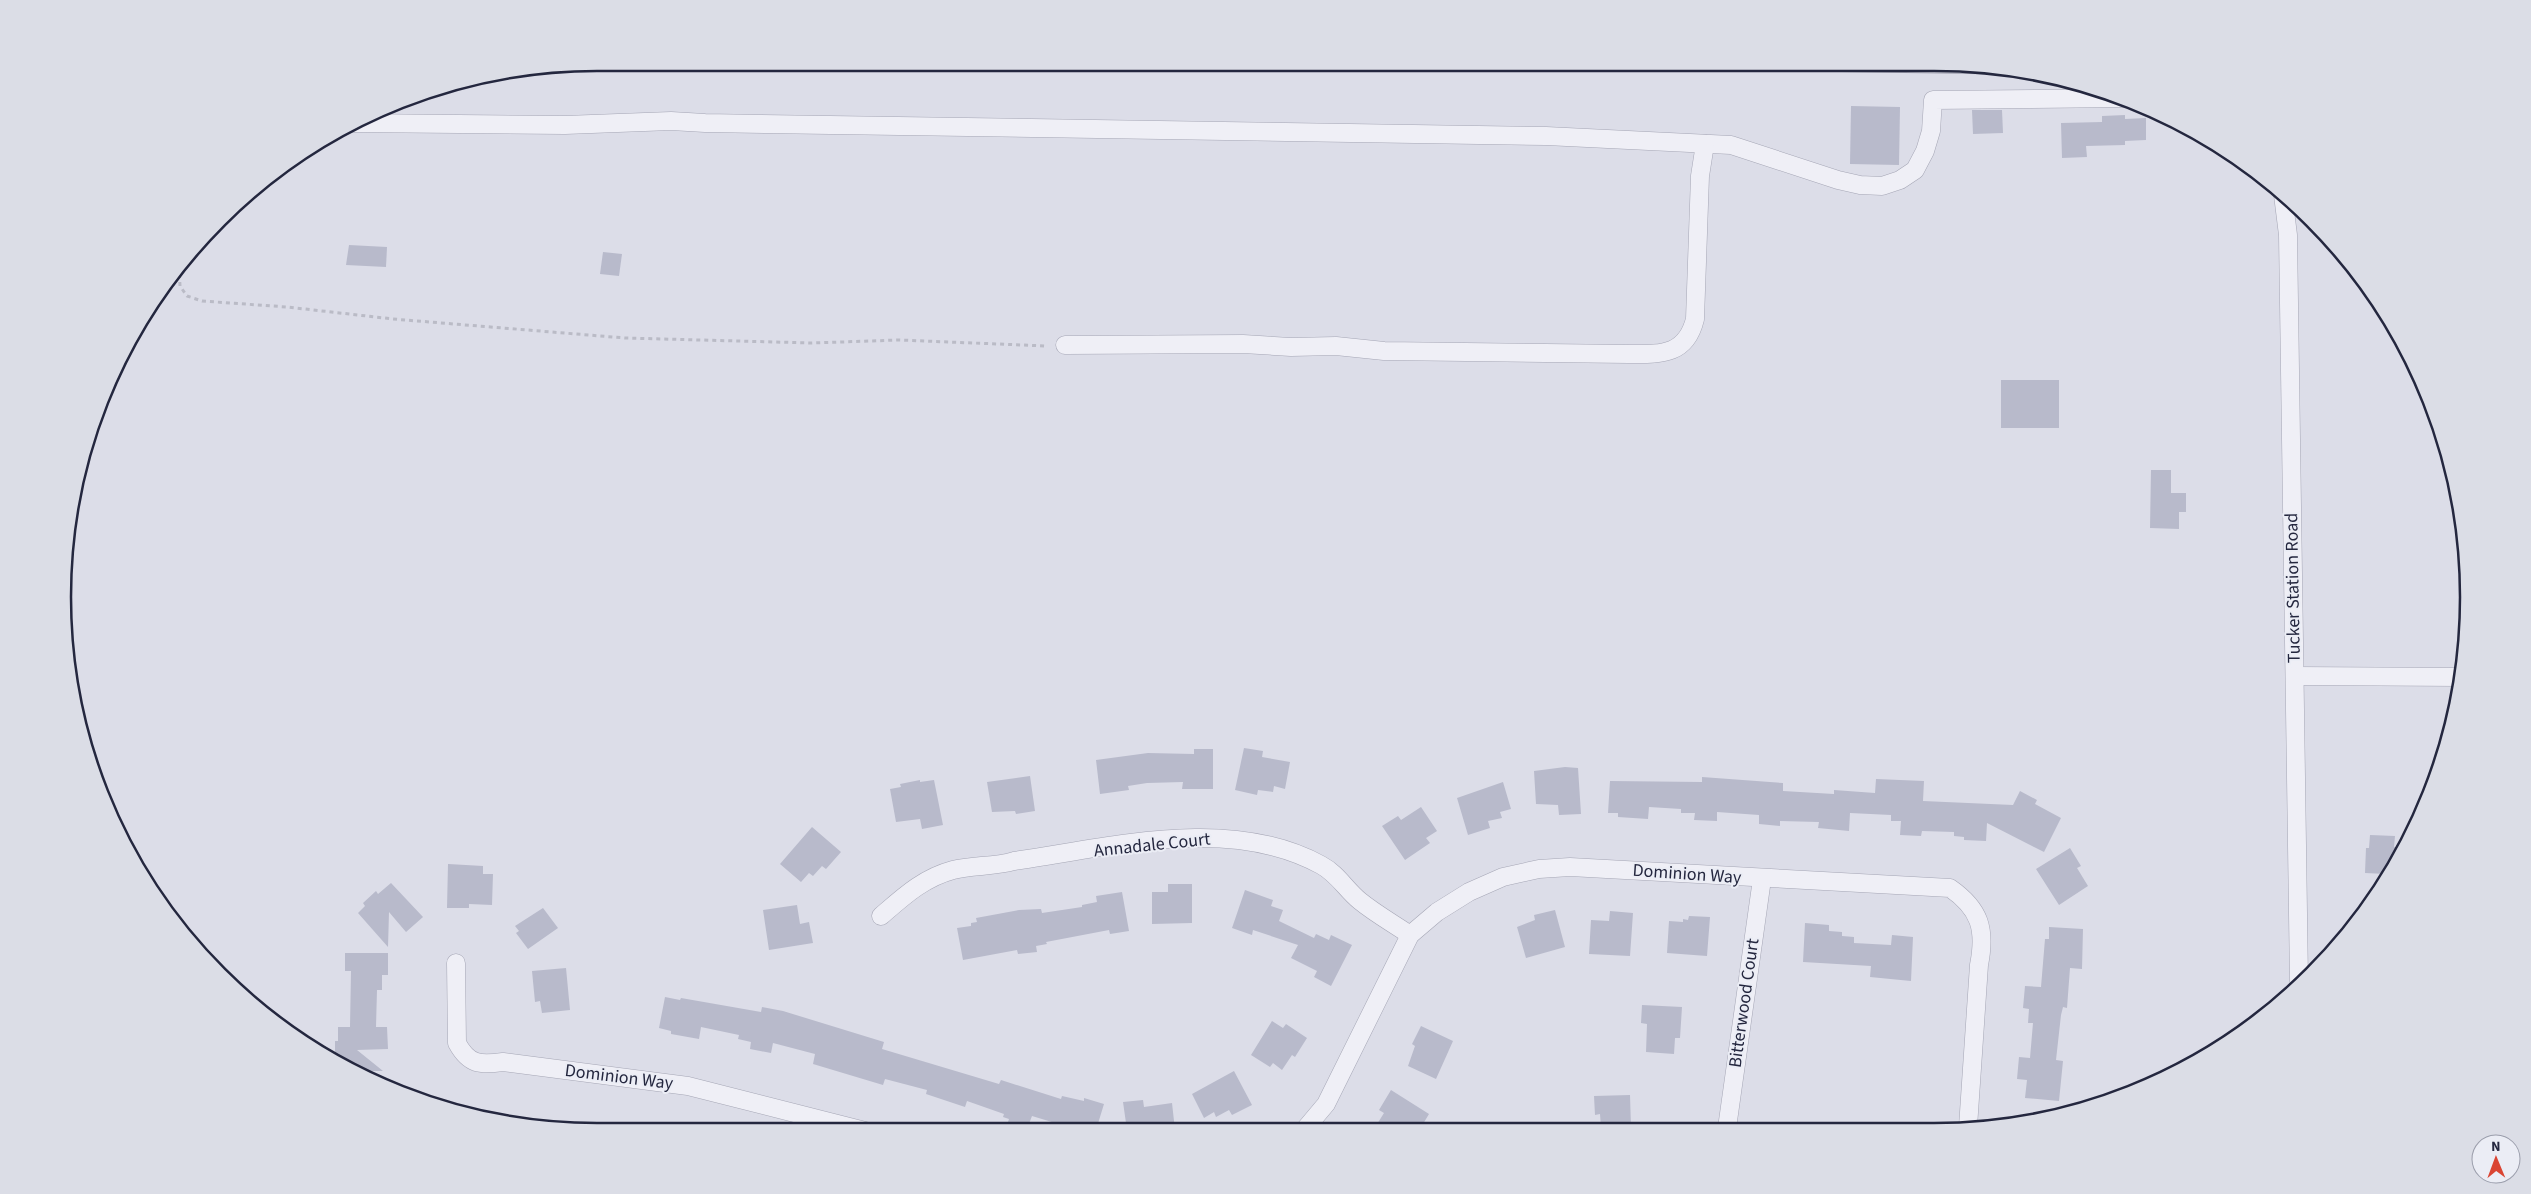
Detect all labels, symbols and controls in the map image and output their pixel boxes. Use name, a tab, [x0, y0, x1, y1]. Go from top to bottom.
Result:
street label: Tucker Station Road	[2279, 513, 2307, 663]
street label: Annadale Court	[1093, 826, 1211, 864]
street label: Dominion Way	[1632, 858, 1743, 890]
street label: Bitterwood Court	[1723, 937, 1765, 1069]
street label: Dominion Way	[563, 1058, 675, 1096]
north arrow	[2471, 1134, 2521, 1184]
text: N	[2491, 1137, 2501, 1157]

